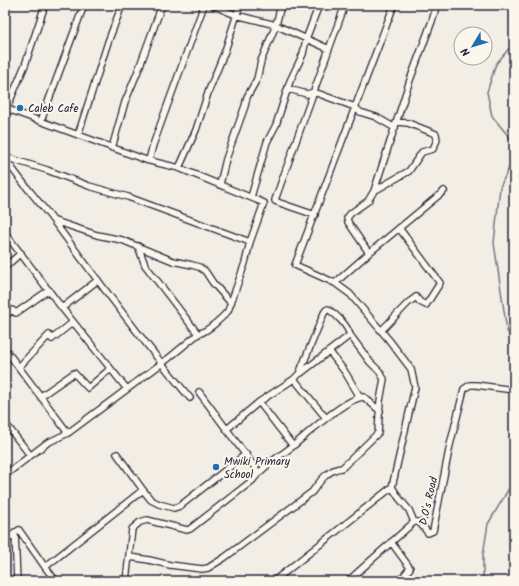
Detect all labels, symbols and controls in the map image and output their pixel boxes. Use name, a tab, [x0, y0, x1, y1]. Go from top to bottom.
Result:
north arrow	[453, 26, 493, 66]
text: N	[457, 43, 475, 60]
place label: Caleb Cafe	[28, 100, 78, 118]
marker: Caleb Cafe	[15, 103, 25, 113]
place label: Mwiki Primary School	[224, 453, 291, 484]
marker: Mwiki Primary School	[211, 462, 221, 472]
street label: D.O's Road	[415, 475, 443, 527]

